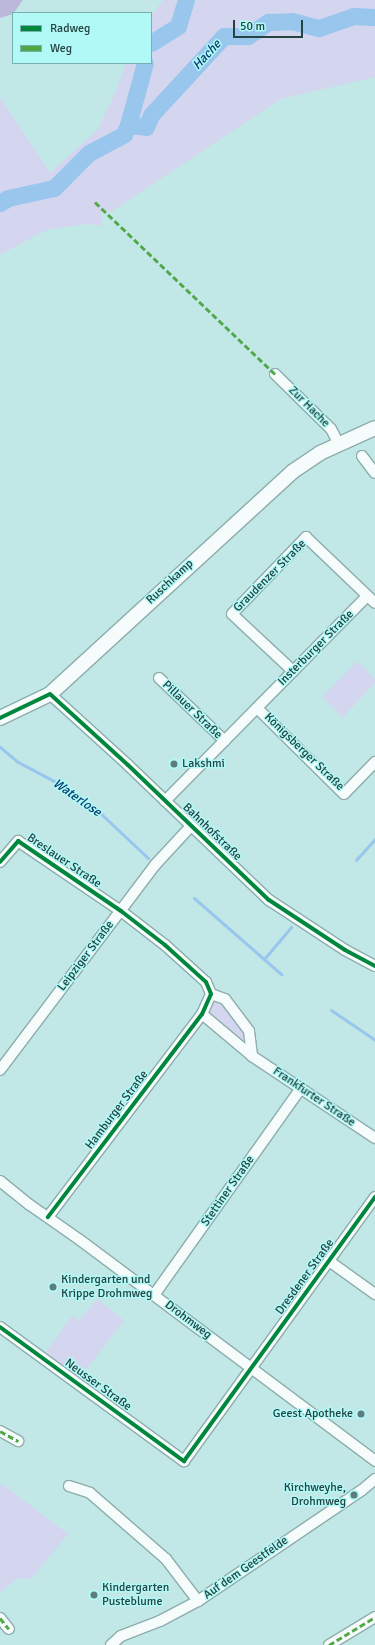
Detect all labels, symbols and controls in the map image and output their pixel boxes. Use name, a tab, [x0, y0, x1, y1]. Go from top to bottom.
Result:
legend	[12, 12, 152, 64]
scale bar	[235, 12, 305, 38]
text: 50 m	[240, 19, 265, 34]
text: Radweg	[50, 21, 90, 36]
water label: Hache	[189, 37, 225, 73]
text: Weg	[50, 41, 72, 56]
street label: Zur Hache	[285, 383, 333, 431]
street label: Graudenzer Straße	[231, 537, 309, 615]
street label: Ruschkamp	[144, 557, 196, 607]
street label: Insterburger Straße	[275, 607, 357, 689]
street label: Pillauer Straße	[159, 678, 225, 742]
street label: Königsberger Straße	[261, 710, 347, 794]
place label: Lakshmi	[182, 757, 225, 771]
marker: Lakshmi	[169, 759, 179, 769]
water label: Waterlose	[50, 776, 104, 820]
street label: Bahnhofstraße	[179, 800, 245, 864]
street label: Breslauer Straße	[24, 831, 104, 891]
street label: Leipziger Straße	[55, 918, 117, 994]
street label: Frankfurter Straße	[270, 1064, 358, 1130]
street label: Hamburger Straße	[83, 1068, 151, 1152]
street label: Stettiner Straße	[198, 1153, 258, 1229]
street label: Dresdener Straße	[273, 1236, 337, 1318]
place label: Kindergarten und Krippe Drohmweg	[61, 1273, 152, 1301]
marker: Kindergarten und Krippe Drohmweg	[48, 1282, 58, 1292]
street label: Drohmweg	[162, 1298, 214, 1342]
street label: Neusser Straße	[62, 1356, 134, 1414]
place label: Geest Apotheke	[273, 1407, 353, 1421]
marker: Geest Apotheke	[356, 1409, 366, 1419]
place label: Kirchweyhe, Drohmweg	[284, 1481, 346, 1509]
marker: Kirchweyhe, Drohmweg	[349, 1490, 359, 1500]
street label: Auf dem Geestfelde	[201, 1533, 291, 1603]
place label: Kindergarten Pusteblume	[102, 1581, 169, 1609]
marker: Kindergarten Pusteblume	[89, 1590, 99, 1600]

